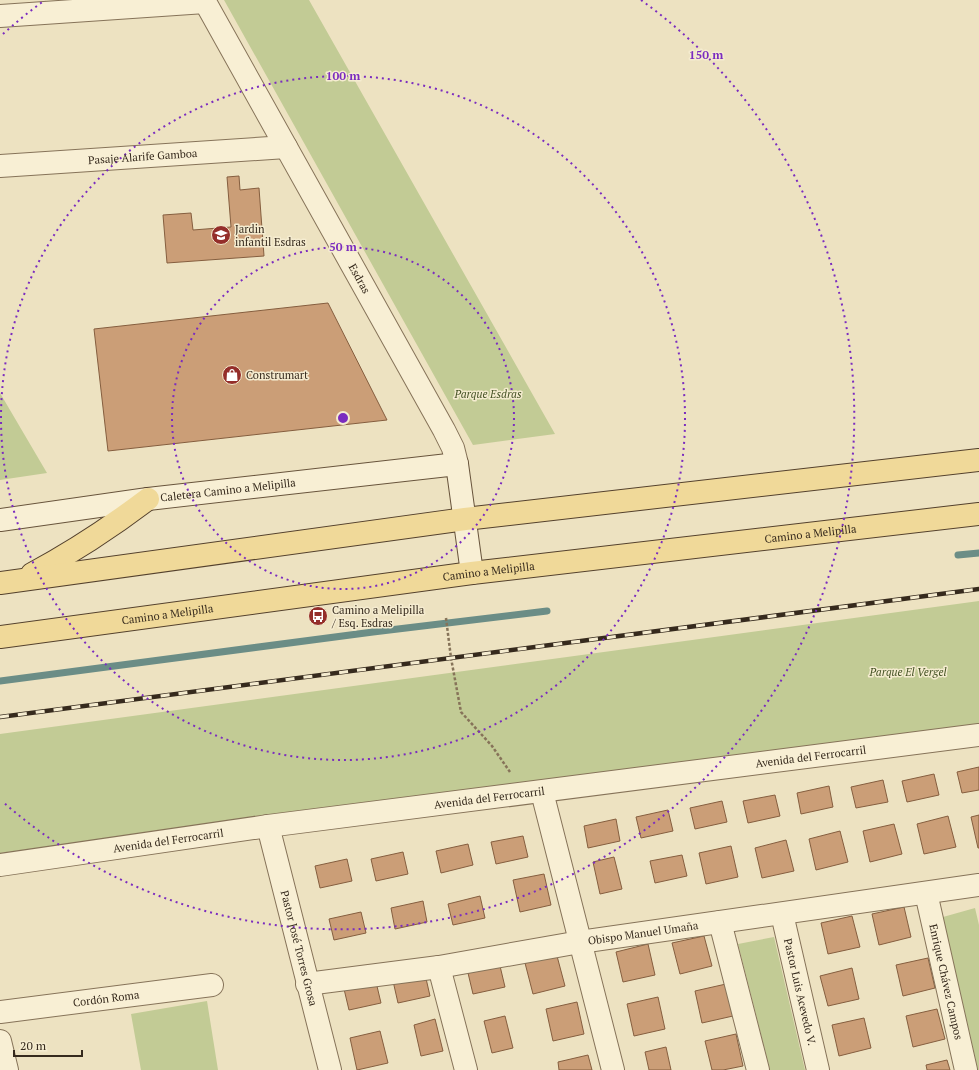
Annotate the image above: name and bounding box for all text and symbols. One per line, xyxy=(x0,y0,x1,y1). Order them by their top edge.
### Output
text: 150 m xyxy=(689,47,723,62)
text: 100 m xyxy=(326,68,360,83)
street label: Pasaje Alarife Gamboa xyxy=(88,146,198,167)
place label: Jardin infantil Esdras xyxy=(235,222,306,249)
school or university icon: Jardin infantil Esdras xyxy=(210,224,232,246)
text: 50 m xyxy=(329,239,357,254)
street label: Esdras xyxy=(346,261,373,296)
shop icon: Construmart xyxy=(221,364,243,386)
place label: Construmart xyxy=(246,368,308,382)
park label: Parque Esdras xyxy=(453,387,522,401)
centre of rings xyxy=(336,411,350,425)
street label: Caletera Camino a Melipilla xyxy=(160,475,297,505)
street label: Camino a Melipilla xyxy=(764,521,858,546)
street label: Camino a Melipilla xyxy=(442,559,536,584)
street label: Camino a Melipilla xyxy=(121,601,215,627)
place label: Camino a Melipilla / Esq. Esdras xyxy=(331,603,425,630)
bus stop icon: Camino a Melipilla / Esq. Esdras xyxy=(307,605,329,627)
park label: Parque El Vergel xyxy=(869,665,946,679)
street label: Avenida del Ferrocarril xyxy=(755,743,867,771)
street label: Avenida del Ferrocarril xyxy=(433,784,546,812)
street label: Avenida del Ferrocarril xyxy=(112,826,224,855)
street label: Pastor José Torres Grosa xyxy=(278,889,321,1008)
street label: Obispo Manuel Umaña xyxy=(587,918,700,948)
street label: Enrique Chávez Campos xyxy=(926,923,966,1041)
street label: Pastor Luis Acevedo V. xyxy=(781,937,819,1047)
street label: Cordón Roma xyxy=(72,987,140,1010)
scale bar xyxy=(14,1032,82,1058)
text: 20 m xyxy=(20,1038,47,1053)

